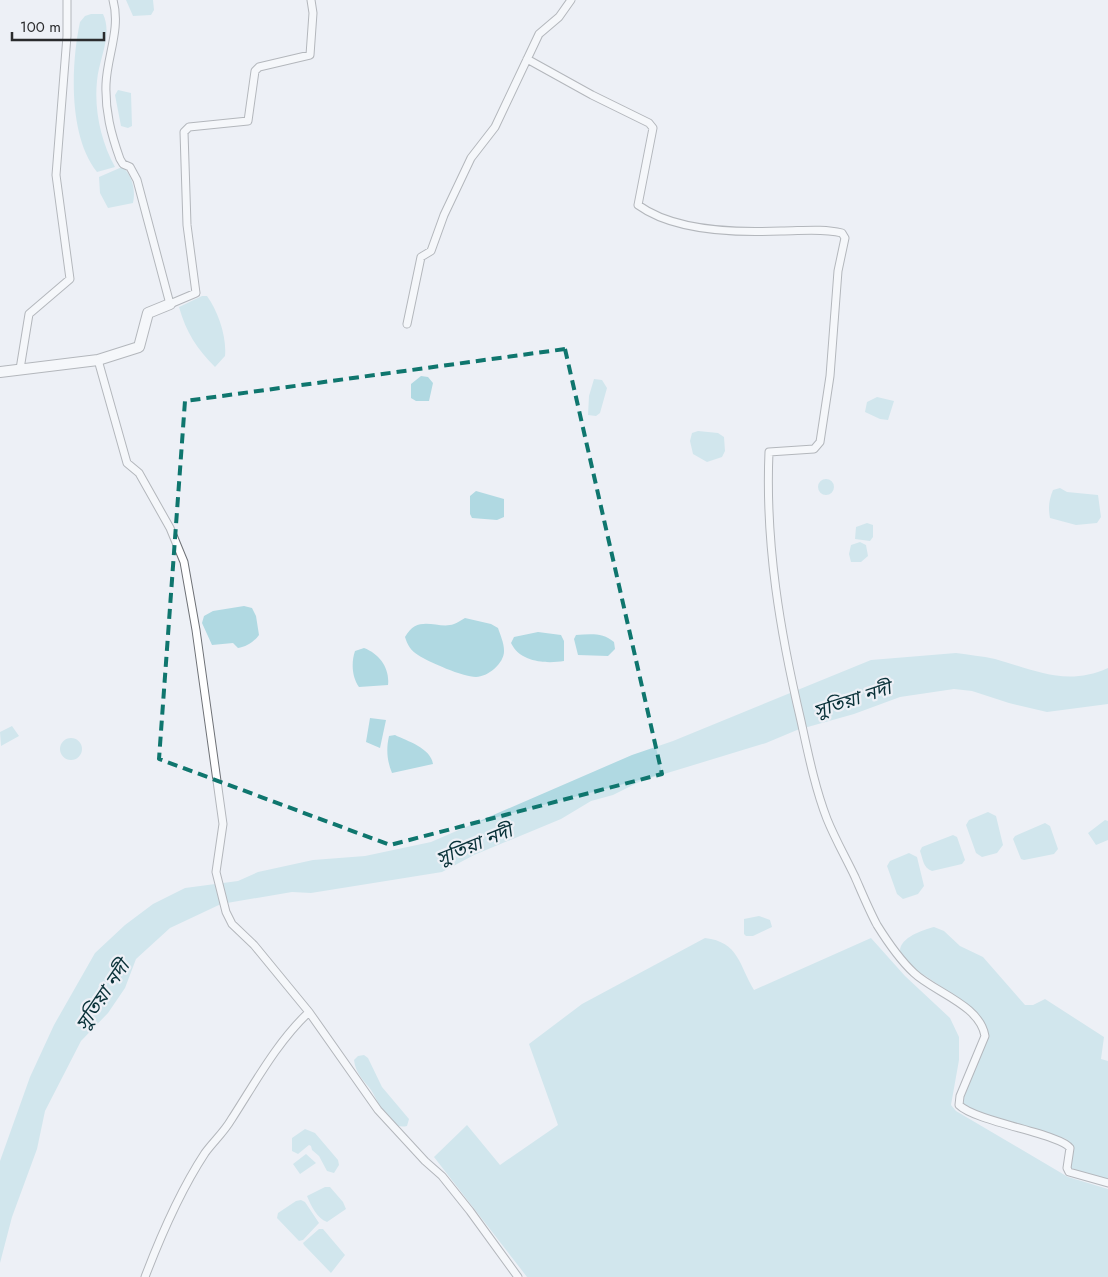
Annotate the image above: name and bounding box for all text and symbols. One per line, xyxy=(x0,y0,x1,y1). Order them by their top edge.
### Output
scale bar xyxy=(12,10,105,42)
text: 100 m xyxy=(20,16,61,38)
water label: সুতিয়া নদী xyxy=(810,673,898,725)
water label: সুতিয়া নদী xyxy=(432,815,520,872)
water label: সুতিয়া নদী xyxy=(69,951,138,1036)

